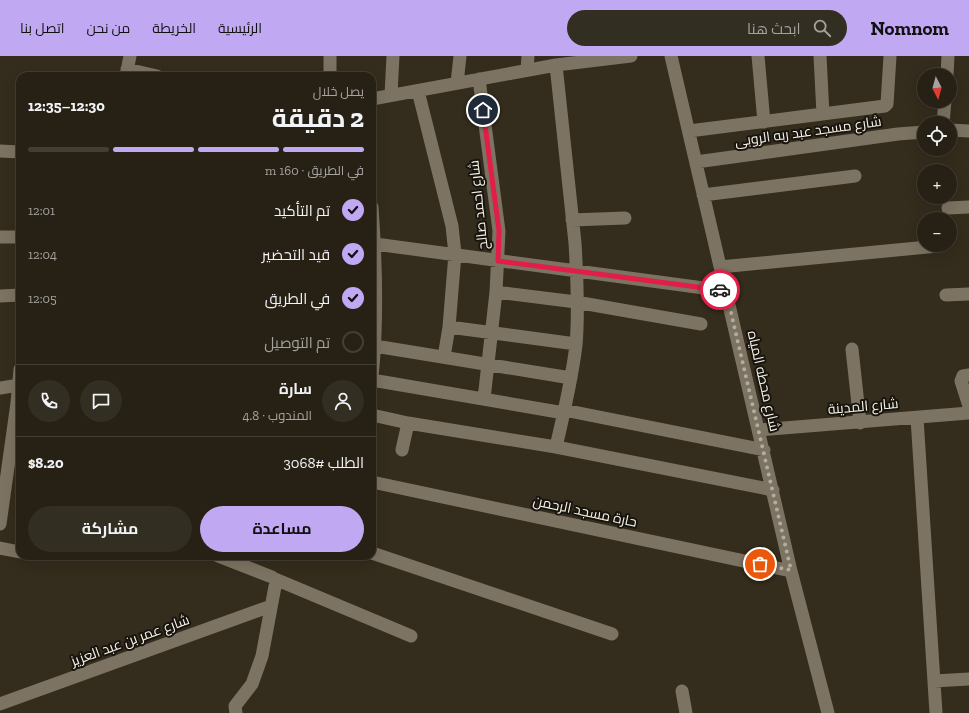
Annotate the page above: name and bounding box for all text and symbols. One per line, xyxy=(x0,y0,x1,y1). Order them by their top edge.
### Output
search box xyxy=(567,10,847,46)
icon: search xyxy=(811,17,833,39)
text: Nomnom xyxy=(871,17,949,40)
text: اتصل بنا xyxy=(20,20,64,37)
text: من نحن xyxy=(86,20,130,37)
text: الخريطة xyxy=(152,20,196,37)
text: الرئيسية xyxy=(218,20,262,37)
text: ابحث هنا xyxy=(747,20,801,38)
north arrow xyxy=(917,68,957,108)
map controls xyxy=(917,68,957,252)
text: يصل خلال xyxy=(313,84,364,99)
pin xyxy=(466,93,500,127)
text: 12:30–12:35 xyxy=(28,97,105,115)
icon: home xyxy=(472,99,494,121)
text: 2 دقيقة xyxy=(272,102,364,134)
street label: شارع مسجد عبد ربه الروبى xyxy=(734,113,882,150)
button: locate xyxy=(917,116,957,156)
street label: شارع احمد صالح xyxy=(465,159,492,251)
text: في الطريق · 160 m xyxy=(265,163,364,178)
button: + xyxy=(917,164,957,204)
icon: check xyxy=(342,199,364,221)
text: تم التأكيد xyxy=(274,202,330,220)
text: 12:01 xyxy=(28,203,55,218)
button: − xyxy=(917,212,957,252)
icon: check xyxy=(342,243,364,265)
text: قيد التحضير xyxy=(262,246,330,264)
text: 12:04 xyxy=(28,247,57,262)
courier xyxy=(700,270,740,310)
icon: car xyxy=(709,279,731,301)
icon: check xyxy=(342,287,364,309)
text: في الطريق xyxy=(265,290,330,308)
text: 12:05 xyxy=(28,291,57,306)
street label: شارع محطه المياه xyxy=(744,329,783,433)
text: تم التوصيل xyxy=(264,334,330,352)
button: phone xyxy=(28,380,70,422)
button: chat xyxy=(80,380,122,422)
text: سارة xyxy=(279,380,312,398)
button: person xyxy=(322,380,364,422)
street label: شارع المدينة xyxy=(827,395,899,418)
text: المندوب · 4.8 xyxy=(243,408,312,423)
text: $8.20 xyxy=(28,454,64,472)
text: الطلب #3068 xyxy=(283,454,364,472)
street label: حارة مسجد الرحمن xyxy=(531,492,638,531)
button: مشاركة xyxy=(28,506,192,552)
button: مساعدة xyxy=(200,506,364,552)
pin xyxy=(743,547,777,581)
icon: bag xyxy=(749,553,771,575)
street label: شارع عمر بن عبد العزيز xyxy=(68,611,192,670)

